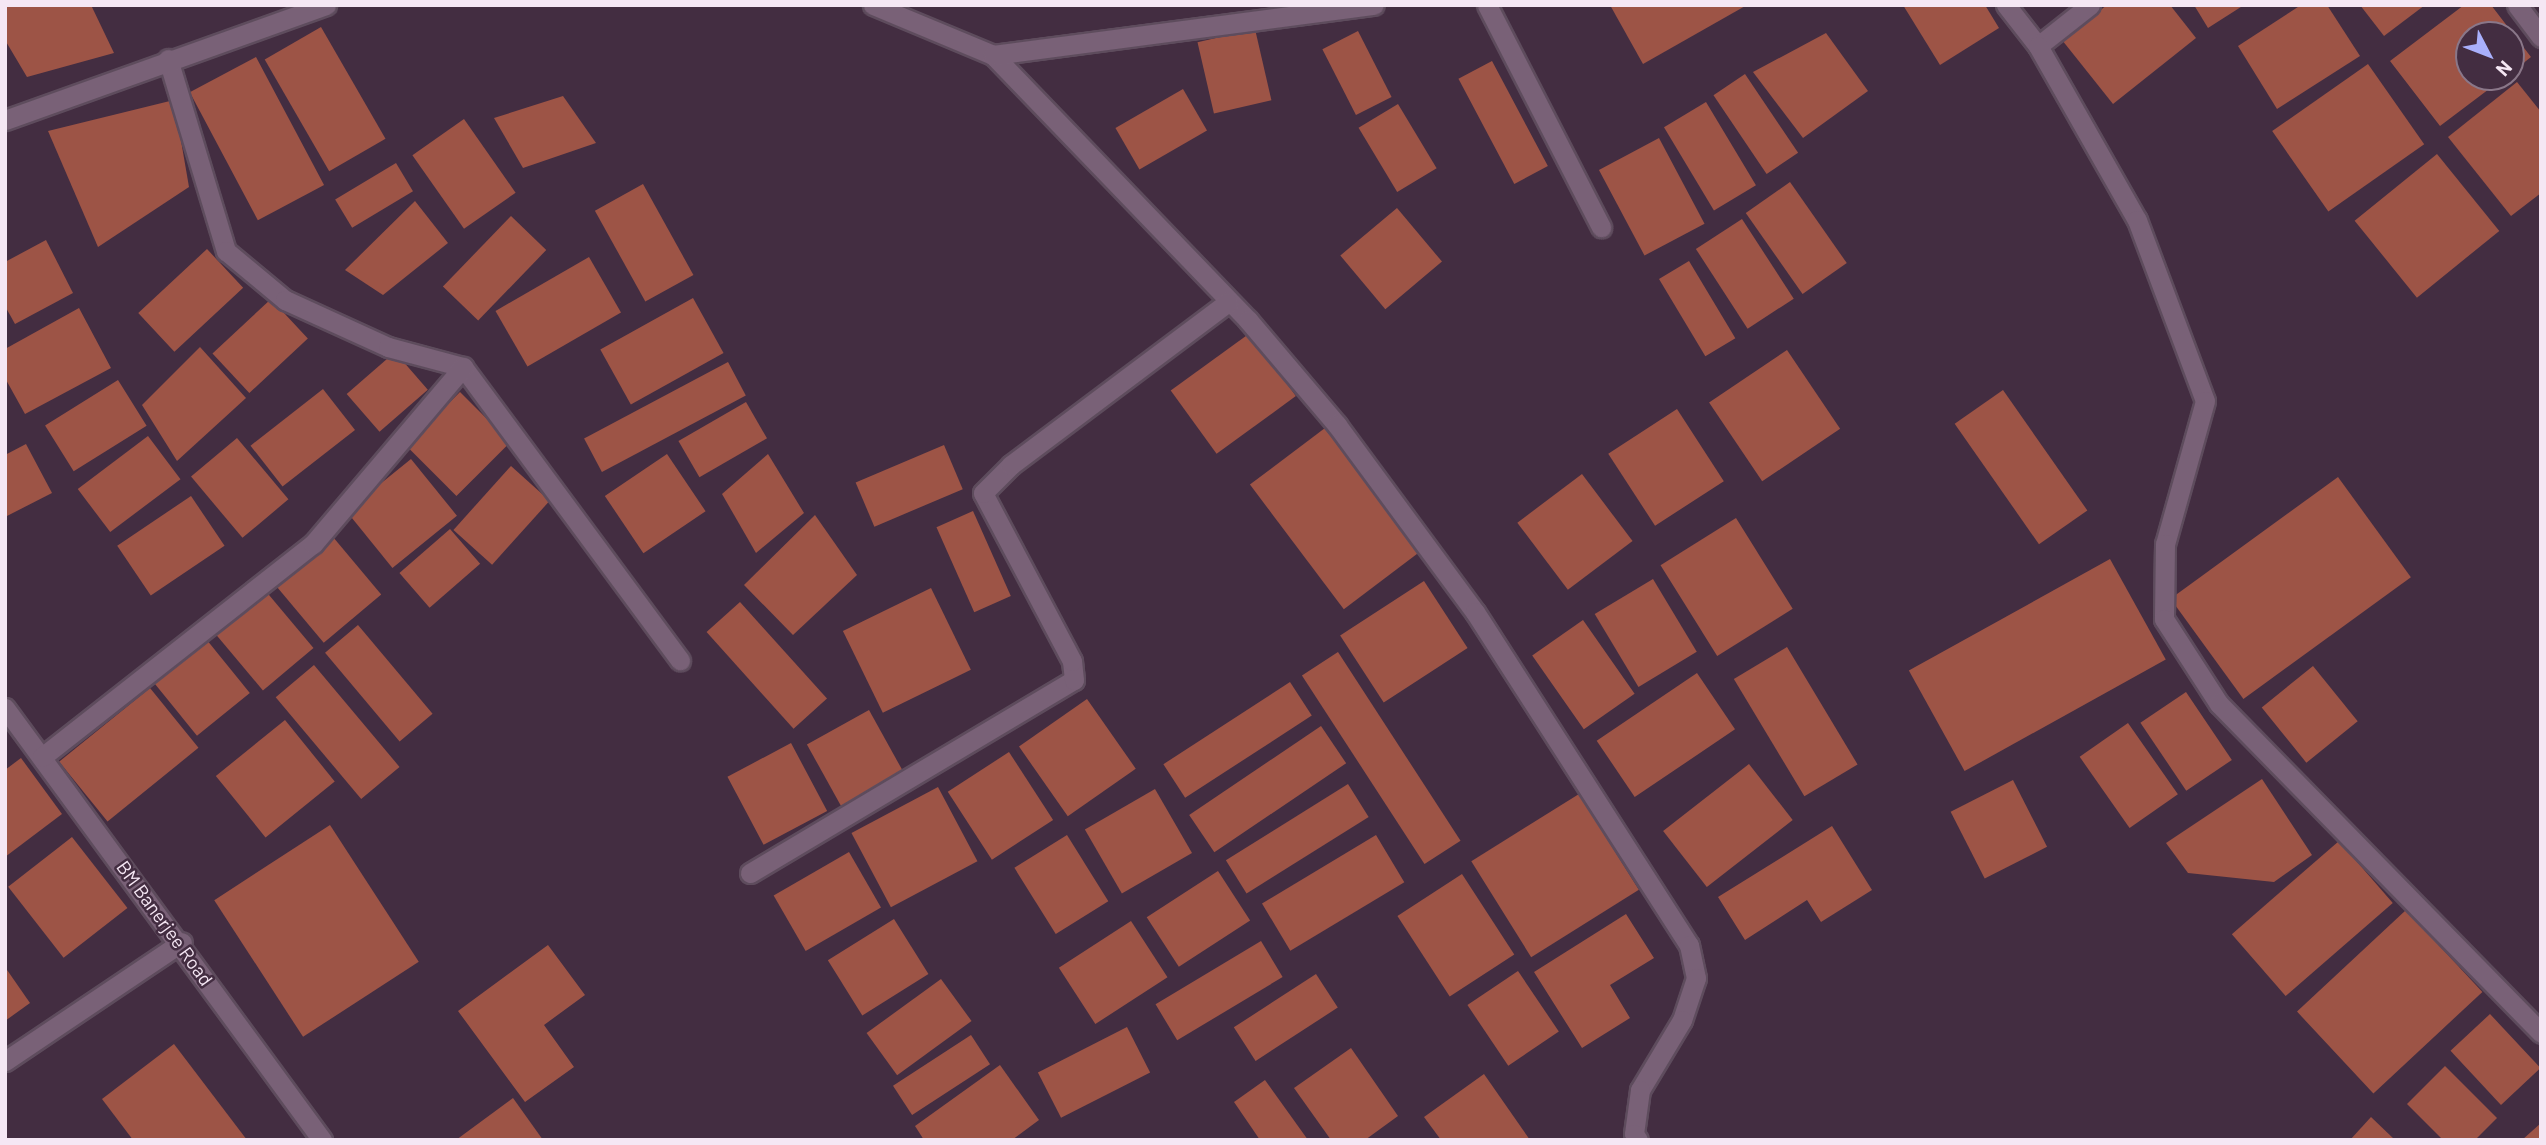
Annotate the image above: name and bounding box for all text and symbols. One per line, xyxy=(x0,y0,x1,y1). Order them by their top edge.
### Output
north arrow xyxy=(2455,21,2525,91)
text: N xyxy=(2492,57,2517,81)
street label: BM Banerjee Road xyxy=(112,856,218,990)

